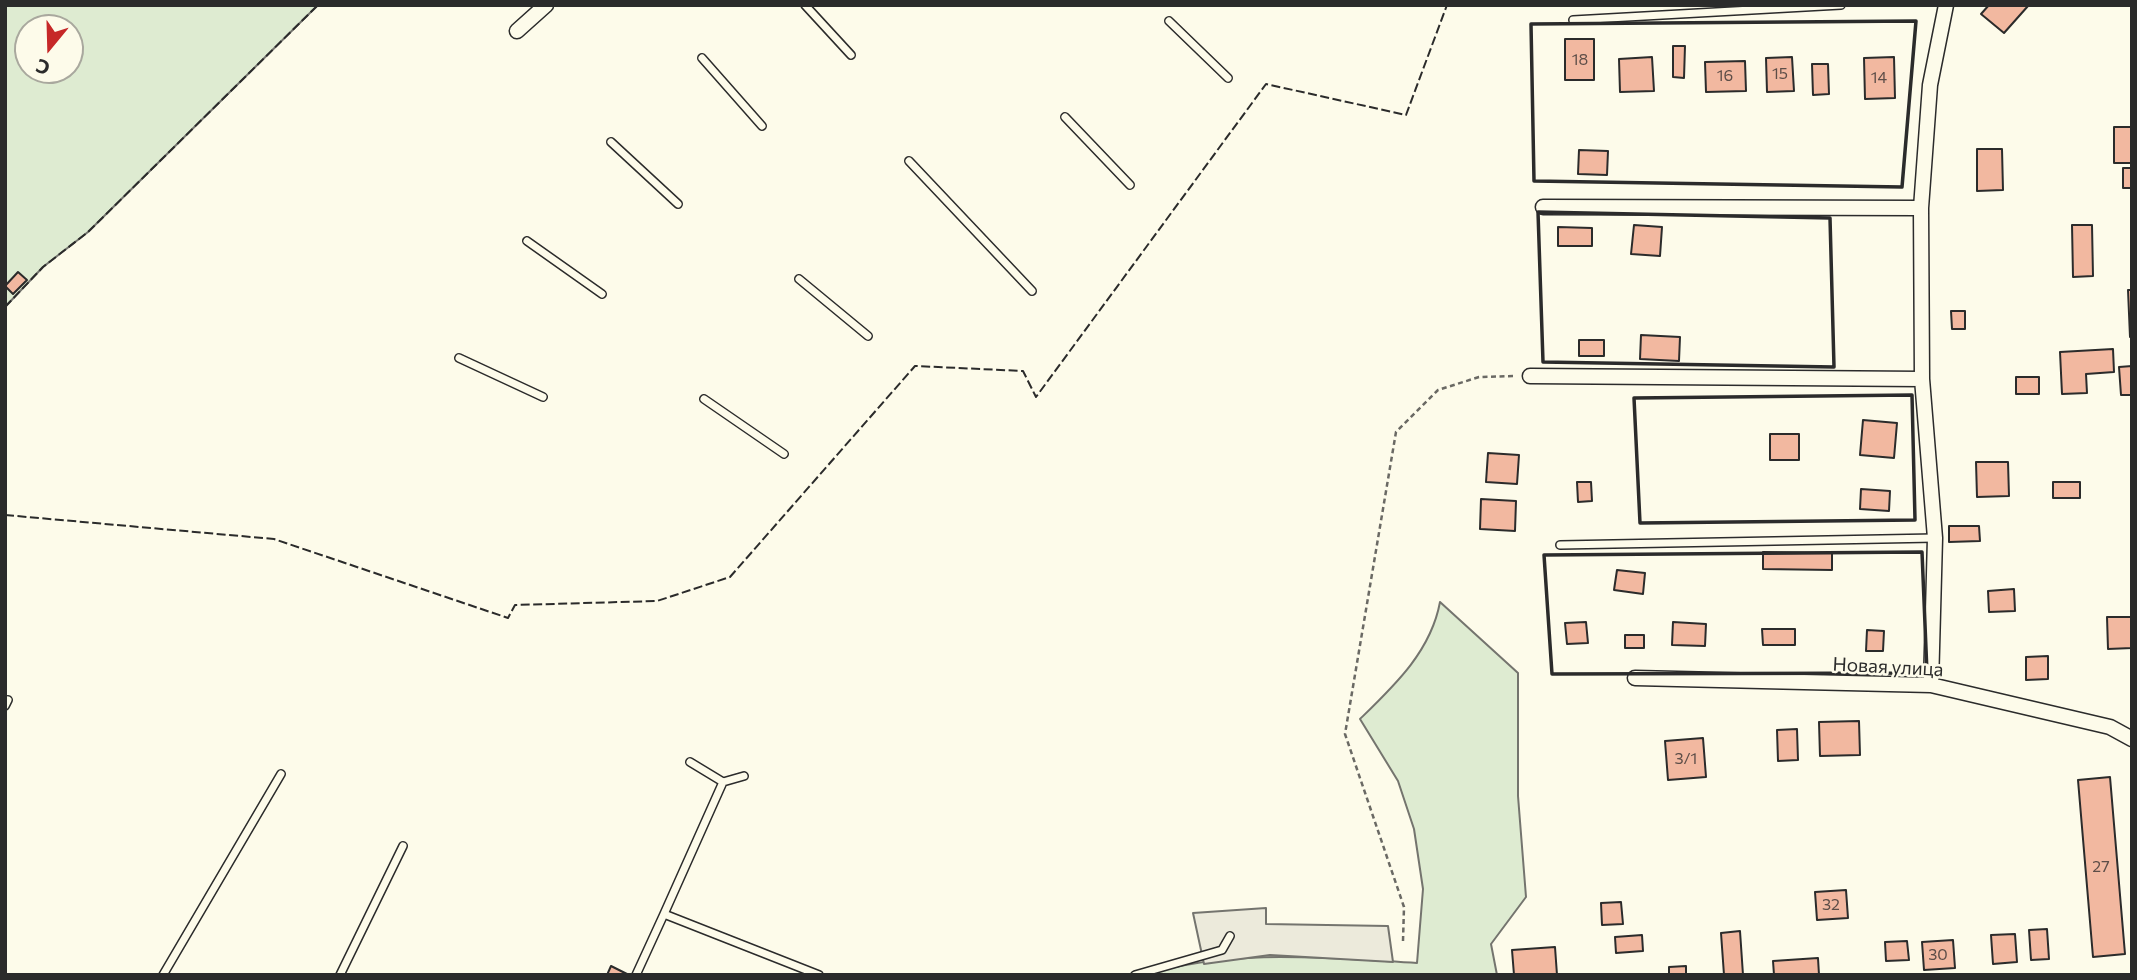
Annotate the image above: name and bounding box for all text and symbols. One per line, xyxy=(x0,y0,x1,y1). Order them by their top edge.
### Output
north arrow xyxy=(14,14,84,84)
house number: 18 xyxy=(1572,50,1588,70)
text: С xyxy=(33,54,53,80)
house number: 15 xyxy=(1772,64,1788,84)
house number: 16 xyxy=(1717,66,1733,86)
house number: 14 xyxy=(1871,68,1887,88)
street label: Новая улица xyxy=(1832,653,1944,681)
house number: 3/1 xyxy=(1675,749,1697,769)
house number: 27 xyxy=(2092,857,2110,877)
house number: 32 xyxy=(1822,895,1840,915)
house number: 30 xyxy=(1928,945,1948,965)

